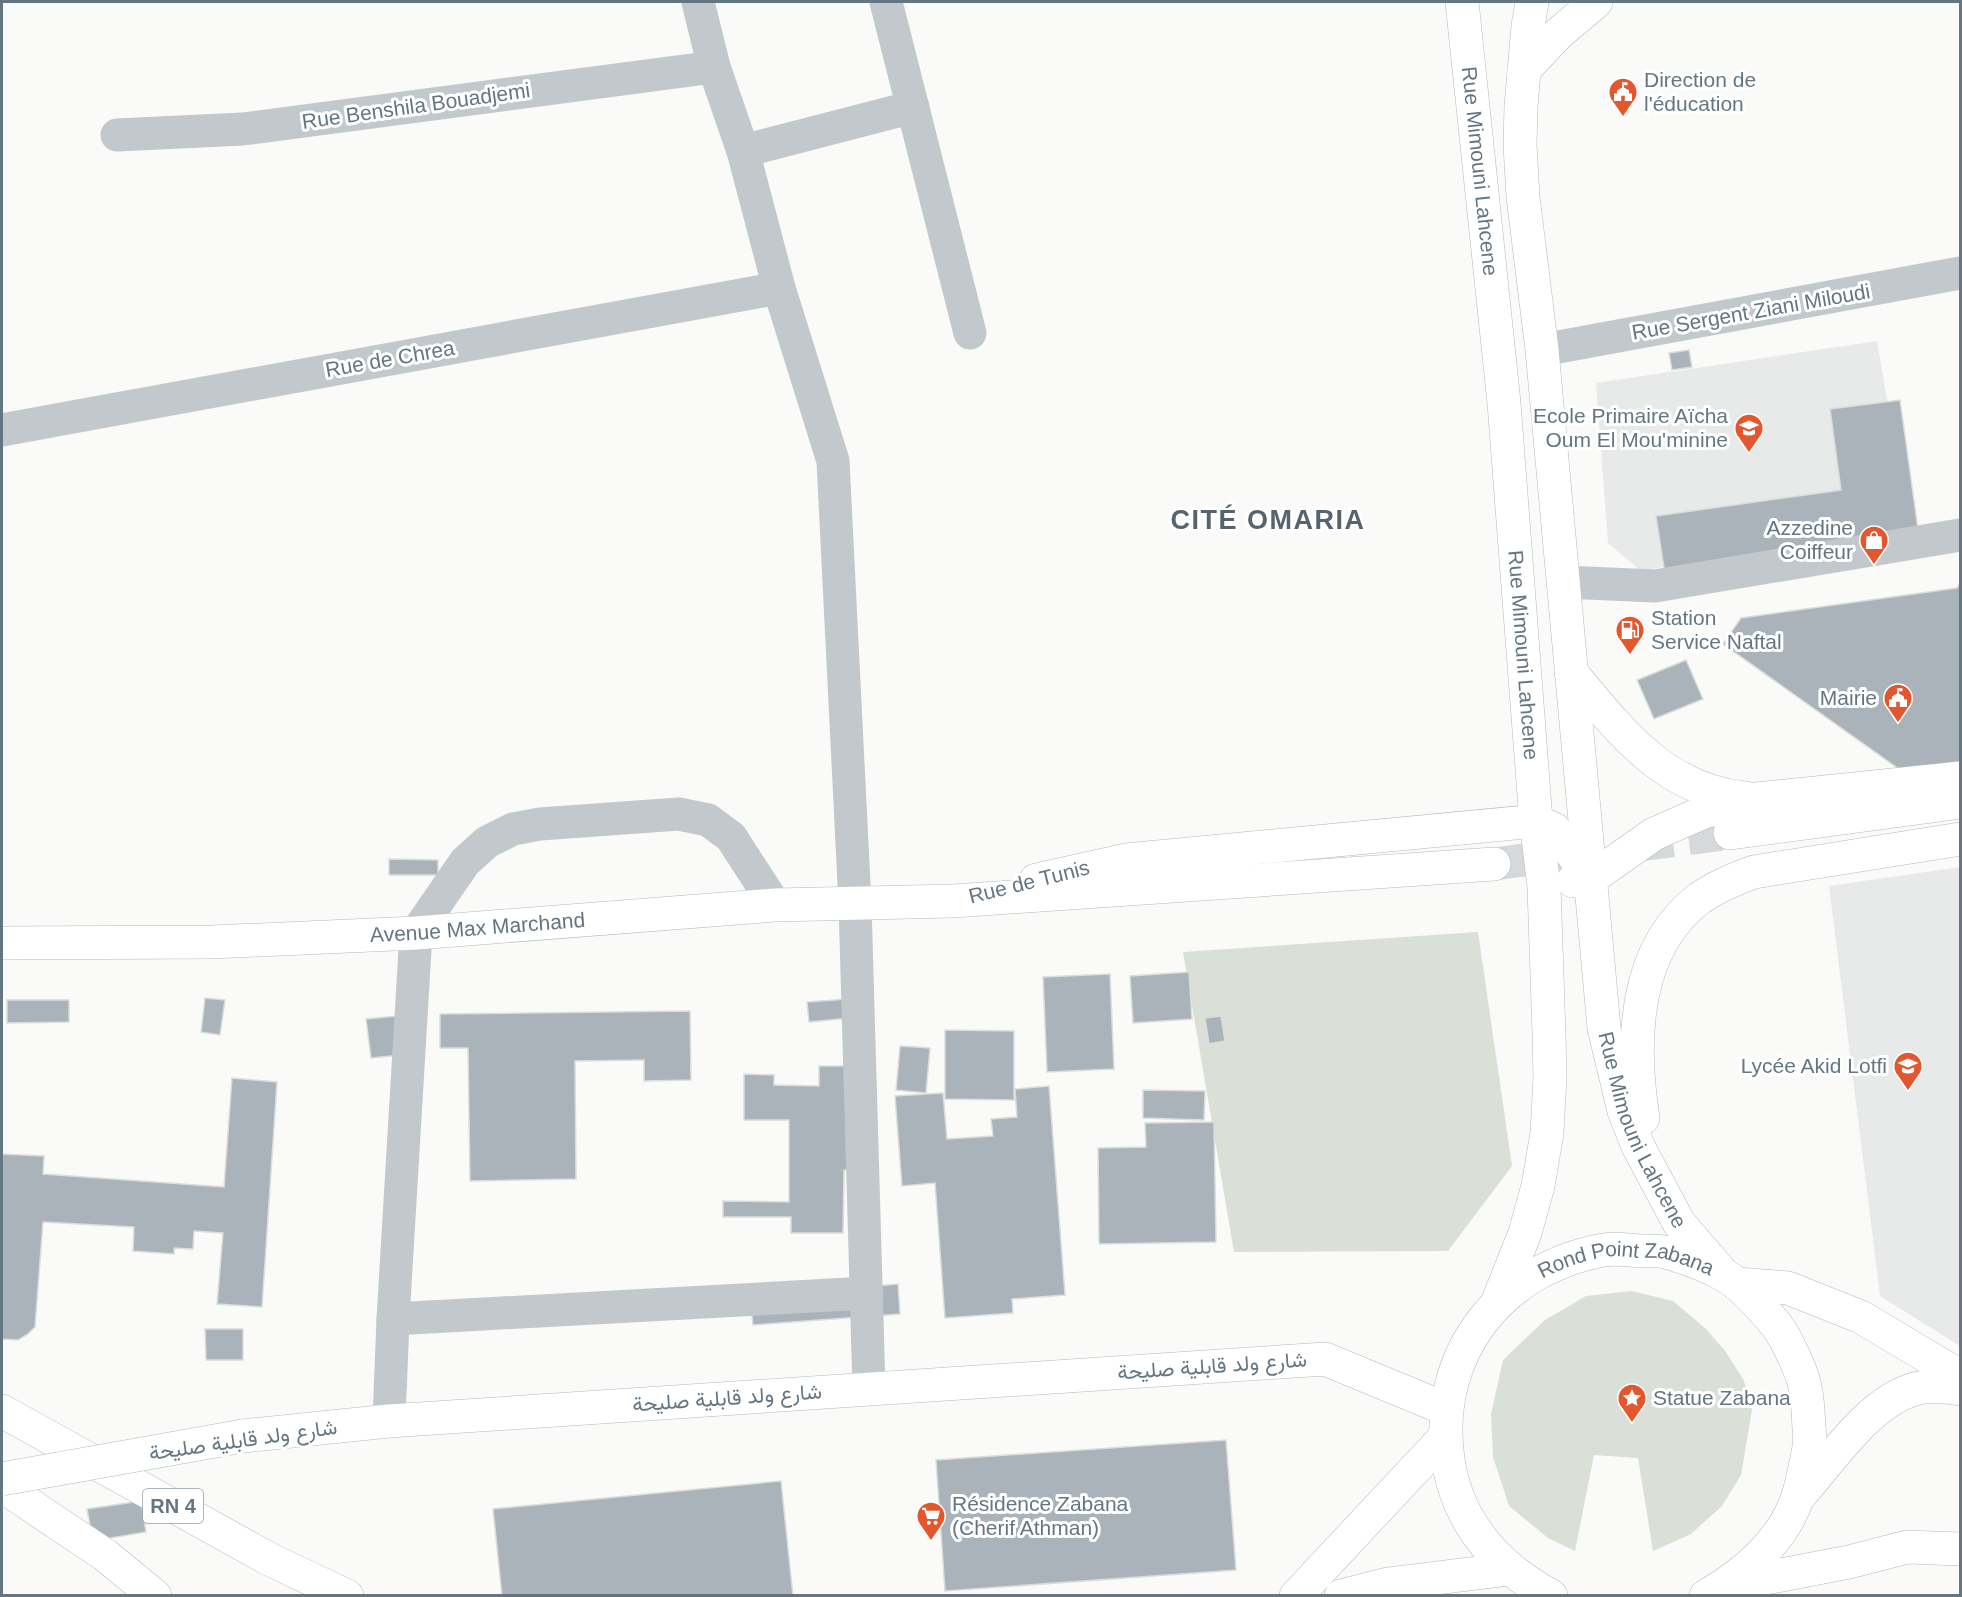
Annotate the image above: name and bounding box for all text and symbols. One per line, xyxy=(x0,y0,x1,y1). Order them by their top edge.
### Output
street label: Rue Mimouni Lahcene xyxy=(1458,65,1503,277)
place label: Direction de l'éducation xyxy=(1644,68,1756,115)
public building icon: Direction de l'éducation xyxy=(1607,76,1639,118)
street label: Rue Benshila Bouadjemi xyxy=(300,78,531,133)
street label: Rue Sergent Ziani Miloudi xyxy=(1630,279,1872,344)
street label: Rue de Chrea xyxy=(324,336,457,381)
place label: Ecole Primaire Aïcha Oum El Mou'minine xyxy=(1533,404,1728,451)
school or university icon: Ecole Primaire Aïcha Oum El Mou'minine xyxy=(1733,412,1765,454)
district label: CITÉ OMARIA xyxy=(1171,504,1366,535)
place label: Azzedine Coiffeur xyxy=(1767,516,1853,563)
shop icon: Azzedine Coiffeur xyxy=(1858,524,1890,566)
street label: Rue Mimouni Lahcene xyxy=(1504,549,1543,761)
place label: Station Service Naftal xyxy=(1651,606,1782,653)
fuel station icon: Station Service Naftal xyxy=(1614,614,1646,656)
public building icon: Mairie xyxy=(1882,682,1914,724)
place label: Mairie xyxy=(1820,686,1877,709)
street label: Rue de Tunis xyxy=(966,855,1092,908)
street label: Avenue Max Marchand xyxy=(369,908,586,946)
street label: Rue Mimouni Lahcene xyxy=(1594,1029,1692,1232)
school or university icon: Lycée Akid Lotfi xyxy=(1892,1050,1924,1092)
place label: Lycée Akid Lotfi xyxy=(1741,1054,1887,1077)
text: Rond Point Zabana xyxy=(1534,1237,1718,1282)
street label: Rond Point Zabana xyxy=(1536,1262,1718,1290)
street label: شارع ولد قابلية صليحة xyxy=(1116,1347,1308,1387)
street label: شارع ولد قابلية صليحة xyxy=(631,1379,823,1419)
place icon: Statue Zabana xyxy=(1616,1382,1648,1424)
place label: Statue Zabana xyxy=(1653,1386,1791,1409)
street label: شارع ولد قابلية صليحة xyxy=(147,1415,339,1467)
road number: RN 4 xyxy=(143,1489,203,1523)
place label: Résidence Zabana (Cherif Athman) xyxy=(952,1492,1129,1539)
supermarket icon: Résidence Zabana (Cherif Athman) xyxy=(915,1500,947,1542)

